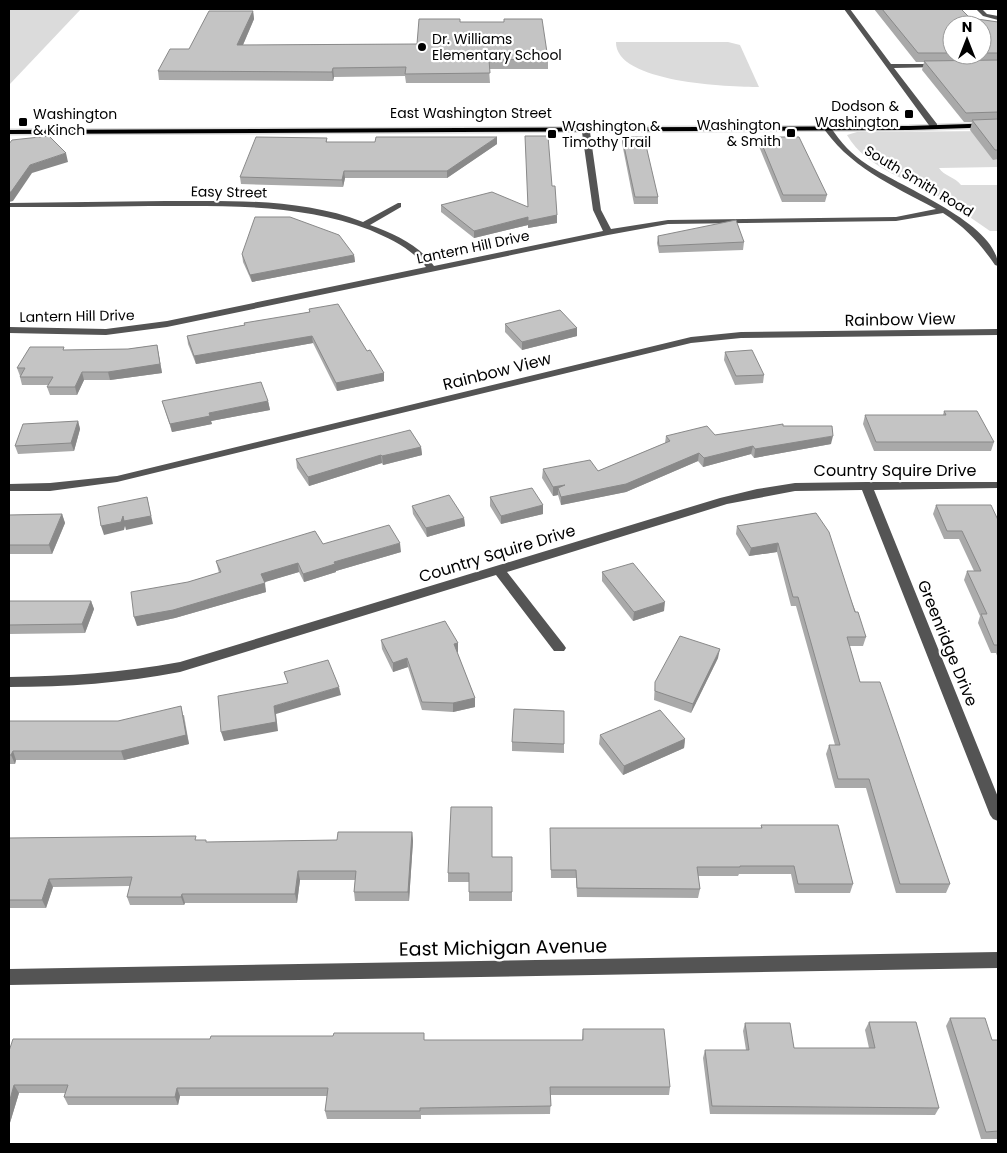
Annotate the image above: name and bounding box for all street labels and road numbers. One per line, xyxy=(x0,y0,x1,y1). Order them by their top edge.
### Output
street label: East Washington Street xyxy=(390,103,552,123)
street label: South Smith Road xyxy=(861,140,977,222)
street label: Easy Street xyxy=(191,181,267,203)
street label: Lantern Hill Drive xyxy=(415,225,532,269)
street label: Lantern Hill Drive xyxy=(19,305,135,327)
street label: Rainbow View xyxy=(844,307,956,332)
street label: Rainbow View xyxy=(441,347,554,396)
street label: Country Squire Drive xyxy=(814,459,976,482)
street label: Country Squire Drive xyxy=(416,519,578,588)
street label: Greenridge Drive xyxy=(912,577,983,710)
street label: East Michigan Avenue xyxy=(399,932,607,963)

